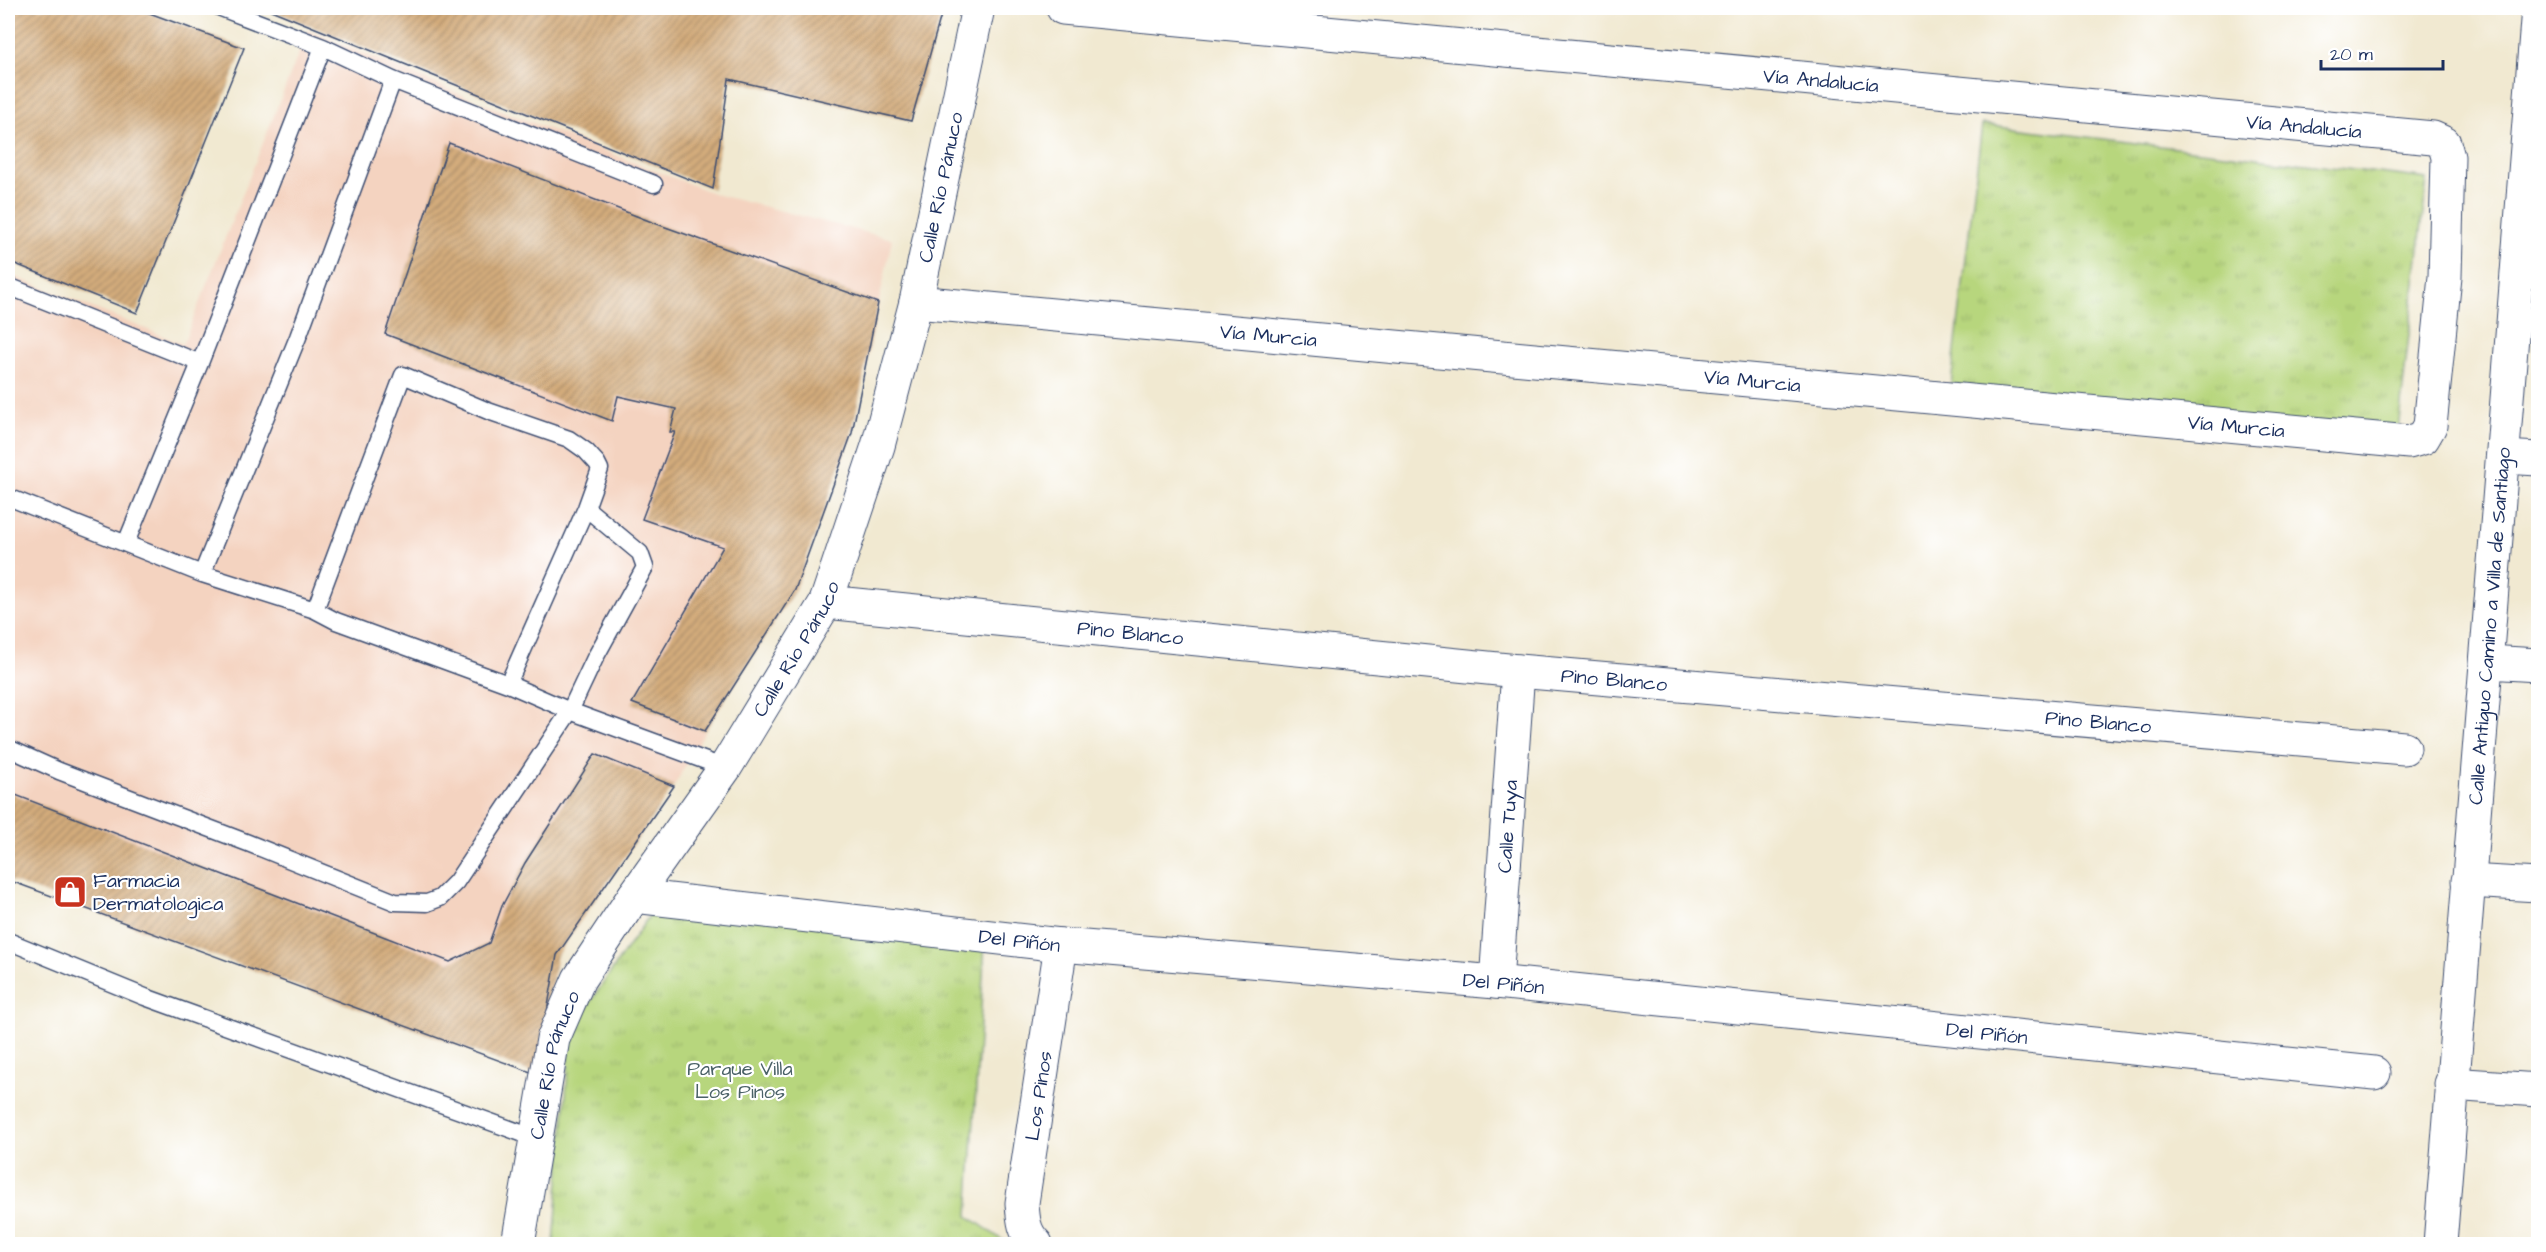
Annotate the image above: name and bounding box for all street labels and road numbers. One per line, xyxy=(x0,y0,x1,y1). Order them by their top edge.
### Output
street label: Vía Andalucía xyxy=(1762,62,1880,100)
street label: Vía Andalucía xyxy=(2245,108,2363,146)
street label: Calle Río Pánuco xyxy=(912,110,971,265)
street label: Vía Murcia xyxy=(1219,318,1318,355)
street label: Vía Murcia xyxy=(1702,363,1802,400)
street label: Vía Murcia xyxy=(2186,408,2286,445)
street label: Calle Antiguo Camino a Villa de Santiago xyxy=(2462,446,2518,806)
street label: Calle Río Pánuco xyxy=(746,578,847,722)
street label: Pino Blanco xyxy=(1076,614,1185,653)
street label: Pino Blanco xyxy=(1560,662,1668,699)
street label: Pino Blanco xyxy=(2044,704,2153,741)
street label: Calle Tuya xyxy=(1491,779,1526,874)
street label: Del Piñón xyxy=(977,923,1062,960)
street label: Del Piñón xyxy=(1461,966,1546,1002)
street label: Calle Río Pánuco xyxy=(523,987,587,1142)
street label: Del Piñón xyxy=(1945,1016,2029,1052)
street label: Los Pinos xyxy=(1019,1049,1060,1143)

